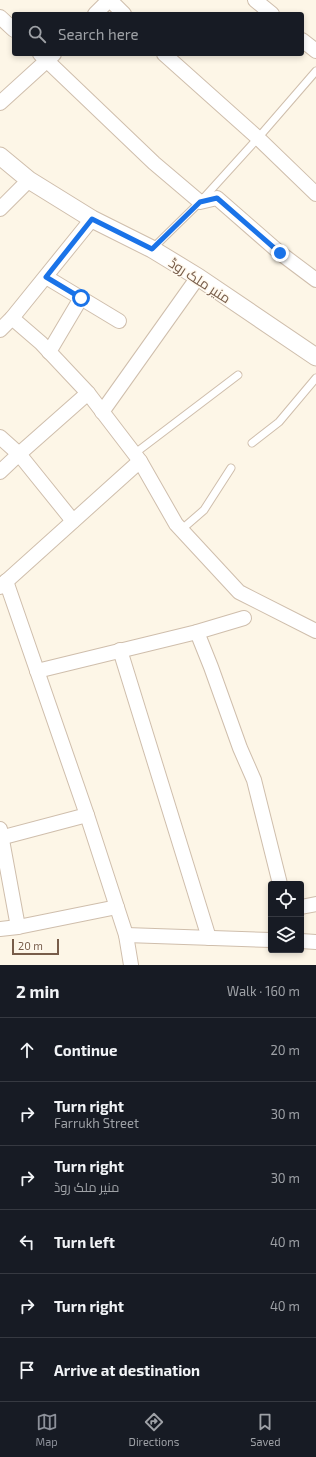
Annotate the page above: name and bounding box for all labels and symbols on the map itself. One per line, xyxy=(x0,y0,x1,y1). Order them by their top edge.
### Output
route end xyxy=(271,244,289,262)
street label: منیر ملک روڈ xyxy=(166,254,234,306)
route start xyxy=(72,289,90,307)
scale bar xyxy=(12,937,59,956)

